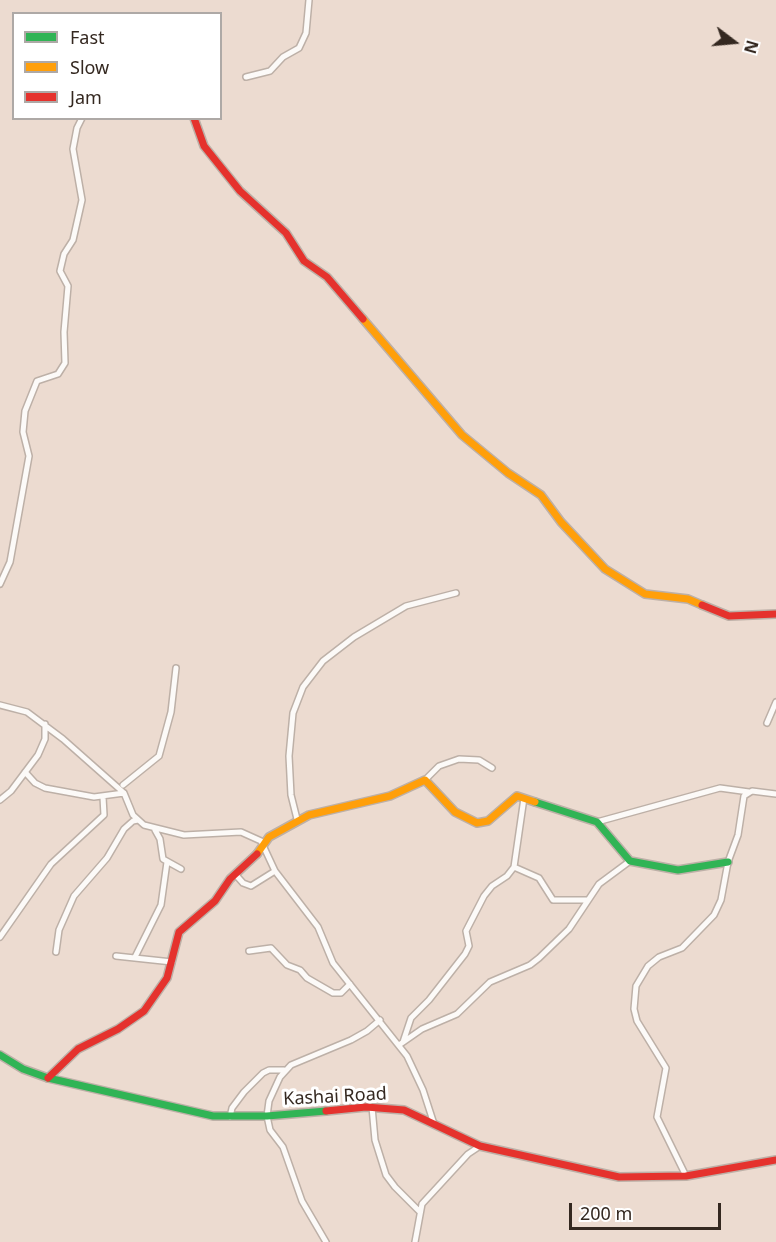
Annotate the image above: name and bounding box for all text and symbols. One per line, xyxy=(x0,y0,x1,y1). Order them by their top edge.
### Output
legend xyxy=(12,12,222,120)
north arrow xyxy=(704,12,764,72)
text: Fast xyxy=(70,25,105,49)
text: N xyxy=(739,38,764,56)
text: Slow xyxy=(70,55,109,79)
text: Jam xyxy=(70,85,102,109)
street label: Kashai Road xyxy=(283,1084,387,1110)
scale bar xyxy=(572,1191,724,1229)
text: 200 m xyxy=(580,1201,632,1225)

